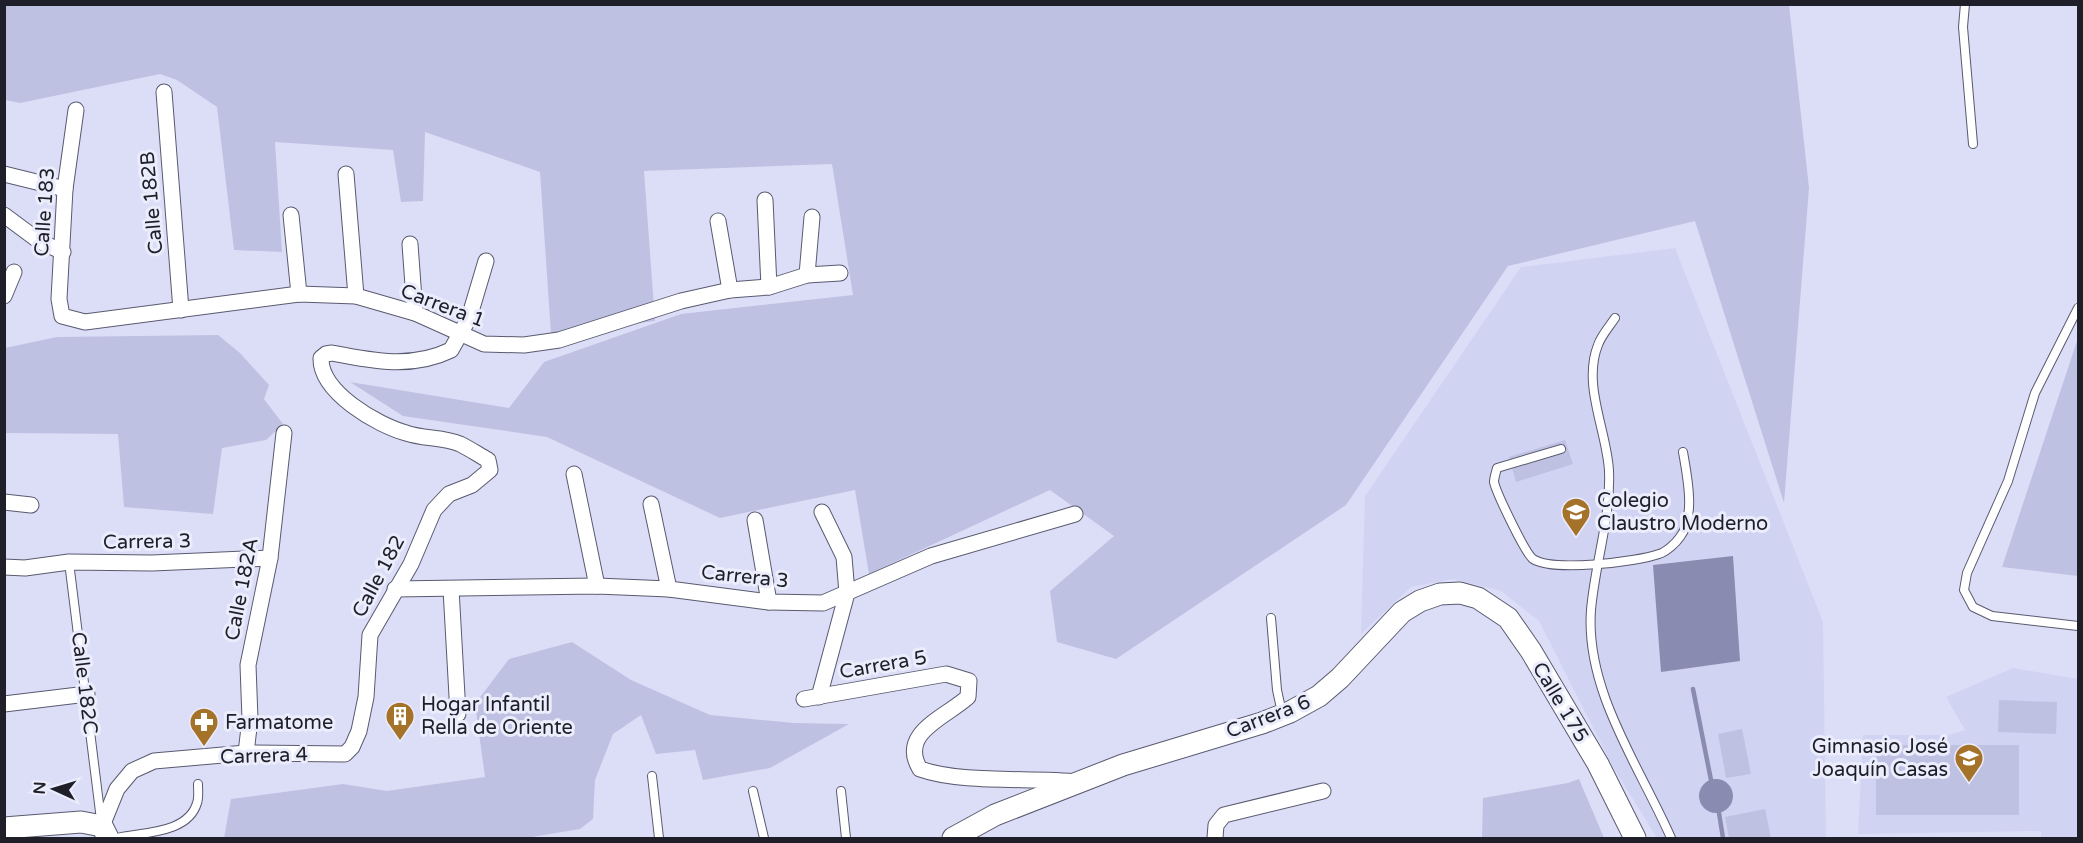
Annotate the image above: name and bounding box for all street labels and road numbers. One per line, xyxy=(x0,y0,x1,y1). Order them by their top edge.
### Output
street label: Calle 182B xyxy=(136,150,168,255)
street label: Calle 183 xyxy=(30,167,60,257)
street label: Carrera 1 xyxy=(397,279,488,333)
street label: Carrera 3 xyxy=(103,529,191,555)
street label: Calle 182 xyxy=(347,531,410,622)
street label: Calle 182A xyxy=(220,536,264,643)
street label: Carrera 3 xyxy=(700,560,790,594)
street label: Calle 182C xyxy=(66,630,102,736)
street label: Carrera 5 xyxy=(838,646,929,684)
street label: Calle 175 xyxy=(1527,658,1593,747)
street label: Carrera 6 xyxy=(1223,690,1314,744)
street label: Carrera 4 xyxy=(220,742,308,770)

